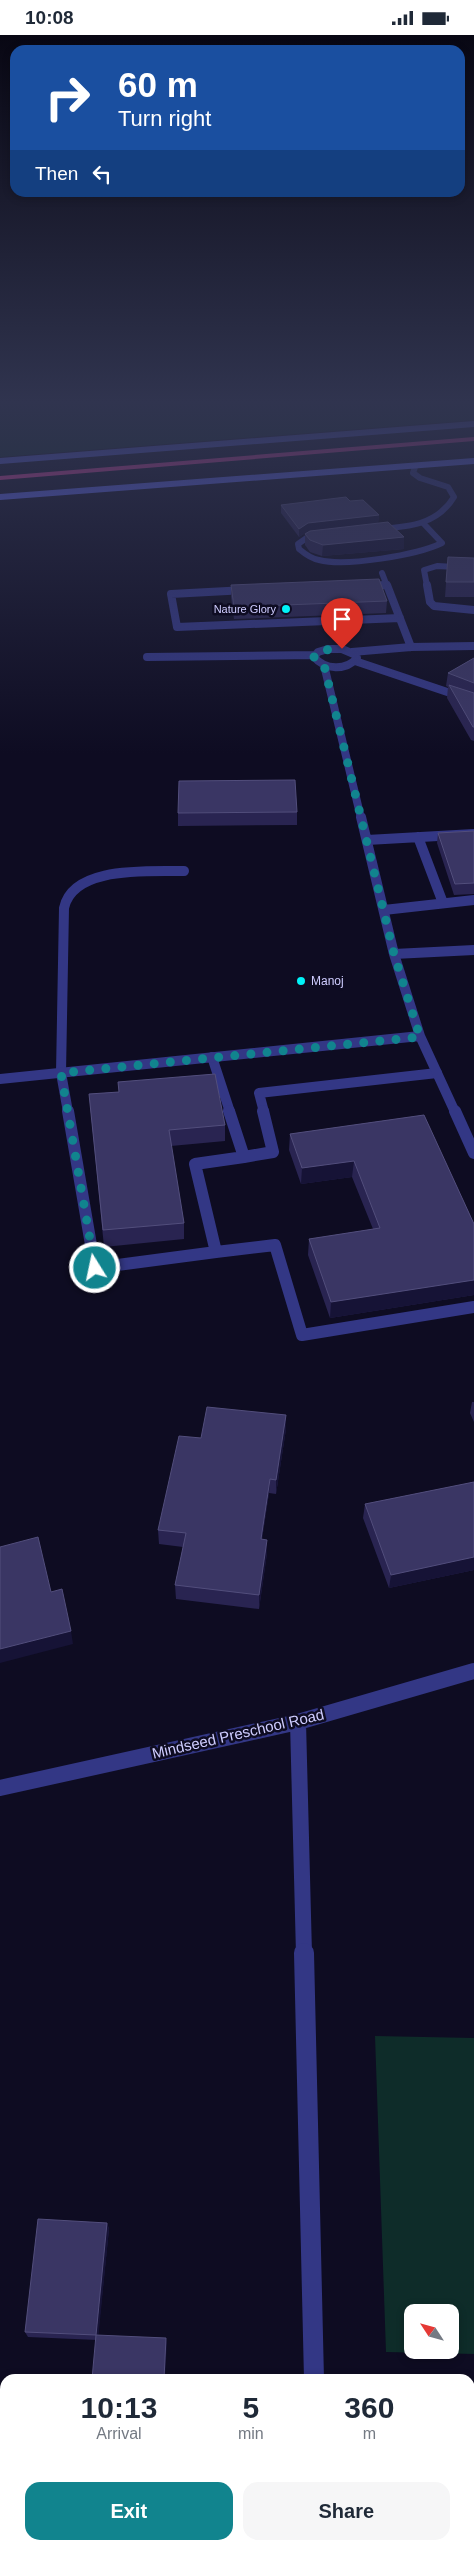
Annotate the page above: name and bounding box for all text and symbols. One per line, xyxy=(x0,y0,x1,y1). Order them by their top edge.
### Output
text: 10:08 xyxy=(25,7,74,28)
icon: right xyxy=(35,65,100,130)
text: 60 m xyxy=(118,65,198,104)
text: Turn right xyxy=(118,106,211,131)
icon: left xyxy=(88,160,116,188)
text: Then xyxy=(35,163,78,184)
pin xyxy=(321,598,363,649)
place label: Nature Glory xyxy=(214,603,276,615)
marker: Nature Glory xyxy=(280,603,292,615)
icon: arrive xyxy=(328,605,356,633)
place label: Manoj xyxy=(311,974,344,988)
marker: Manoj xyxy=(295,975,307,987)
position arrow xyxy=(68,1241,120,1293)
street label: Mindseed Preschool Road xyxy=(150,1705,326,1762)
north arrow xyxy=(404,2304,459,2359)
map controls xyxy=(404,2304,459,2359)
text: 10:13 xyxy=(81,2391,157,2424)
text: 5 xyxy=(242,2391,259,2424)
text: 360 xyxy=(344,2391,394,2424)
text: Arrival xyxy=(96,2425,142,2442)
text: min xyxy=(238,2425,264,2442)
text: m xyxy=(363,2425,376,2442)
button: Exit xyxy=(25,2482,233,2540)
button: Share xyxy=(243,2482,450,2540)

